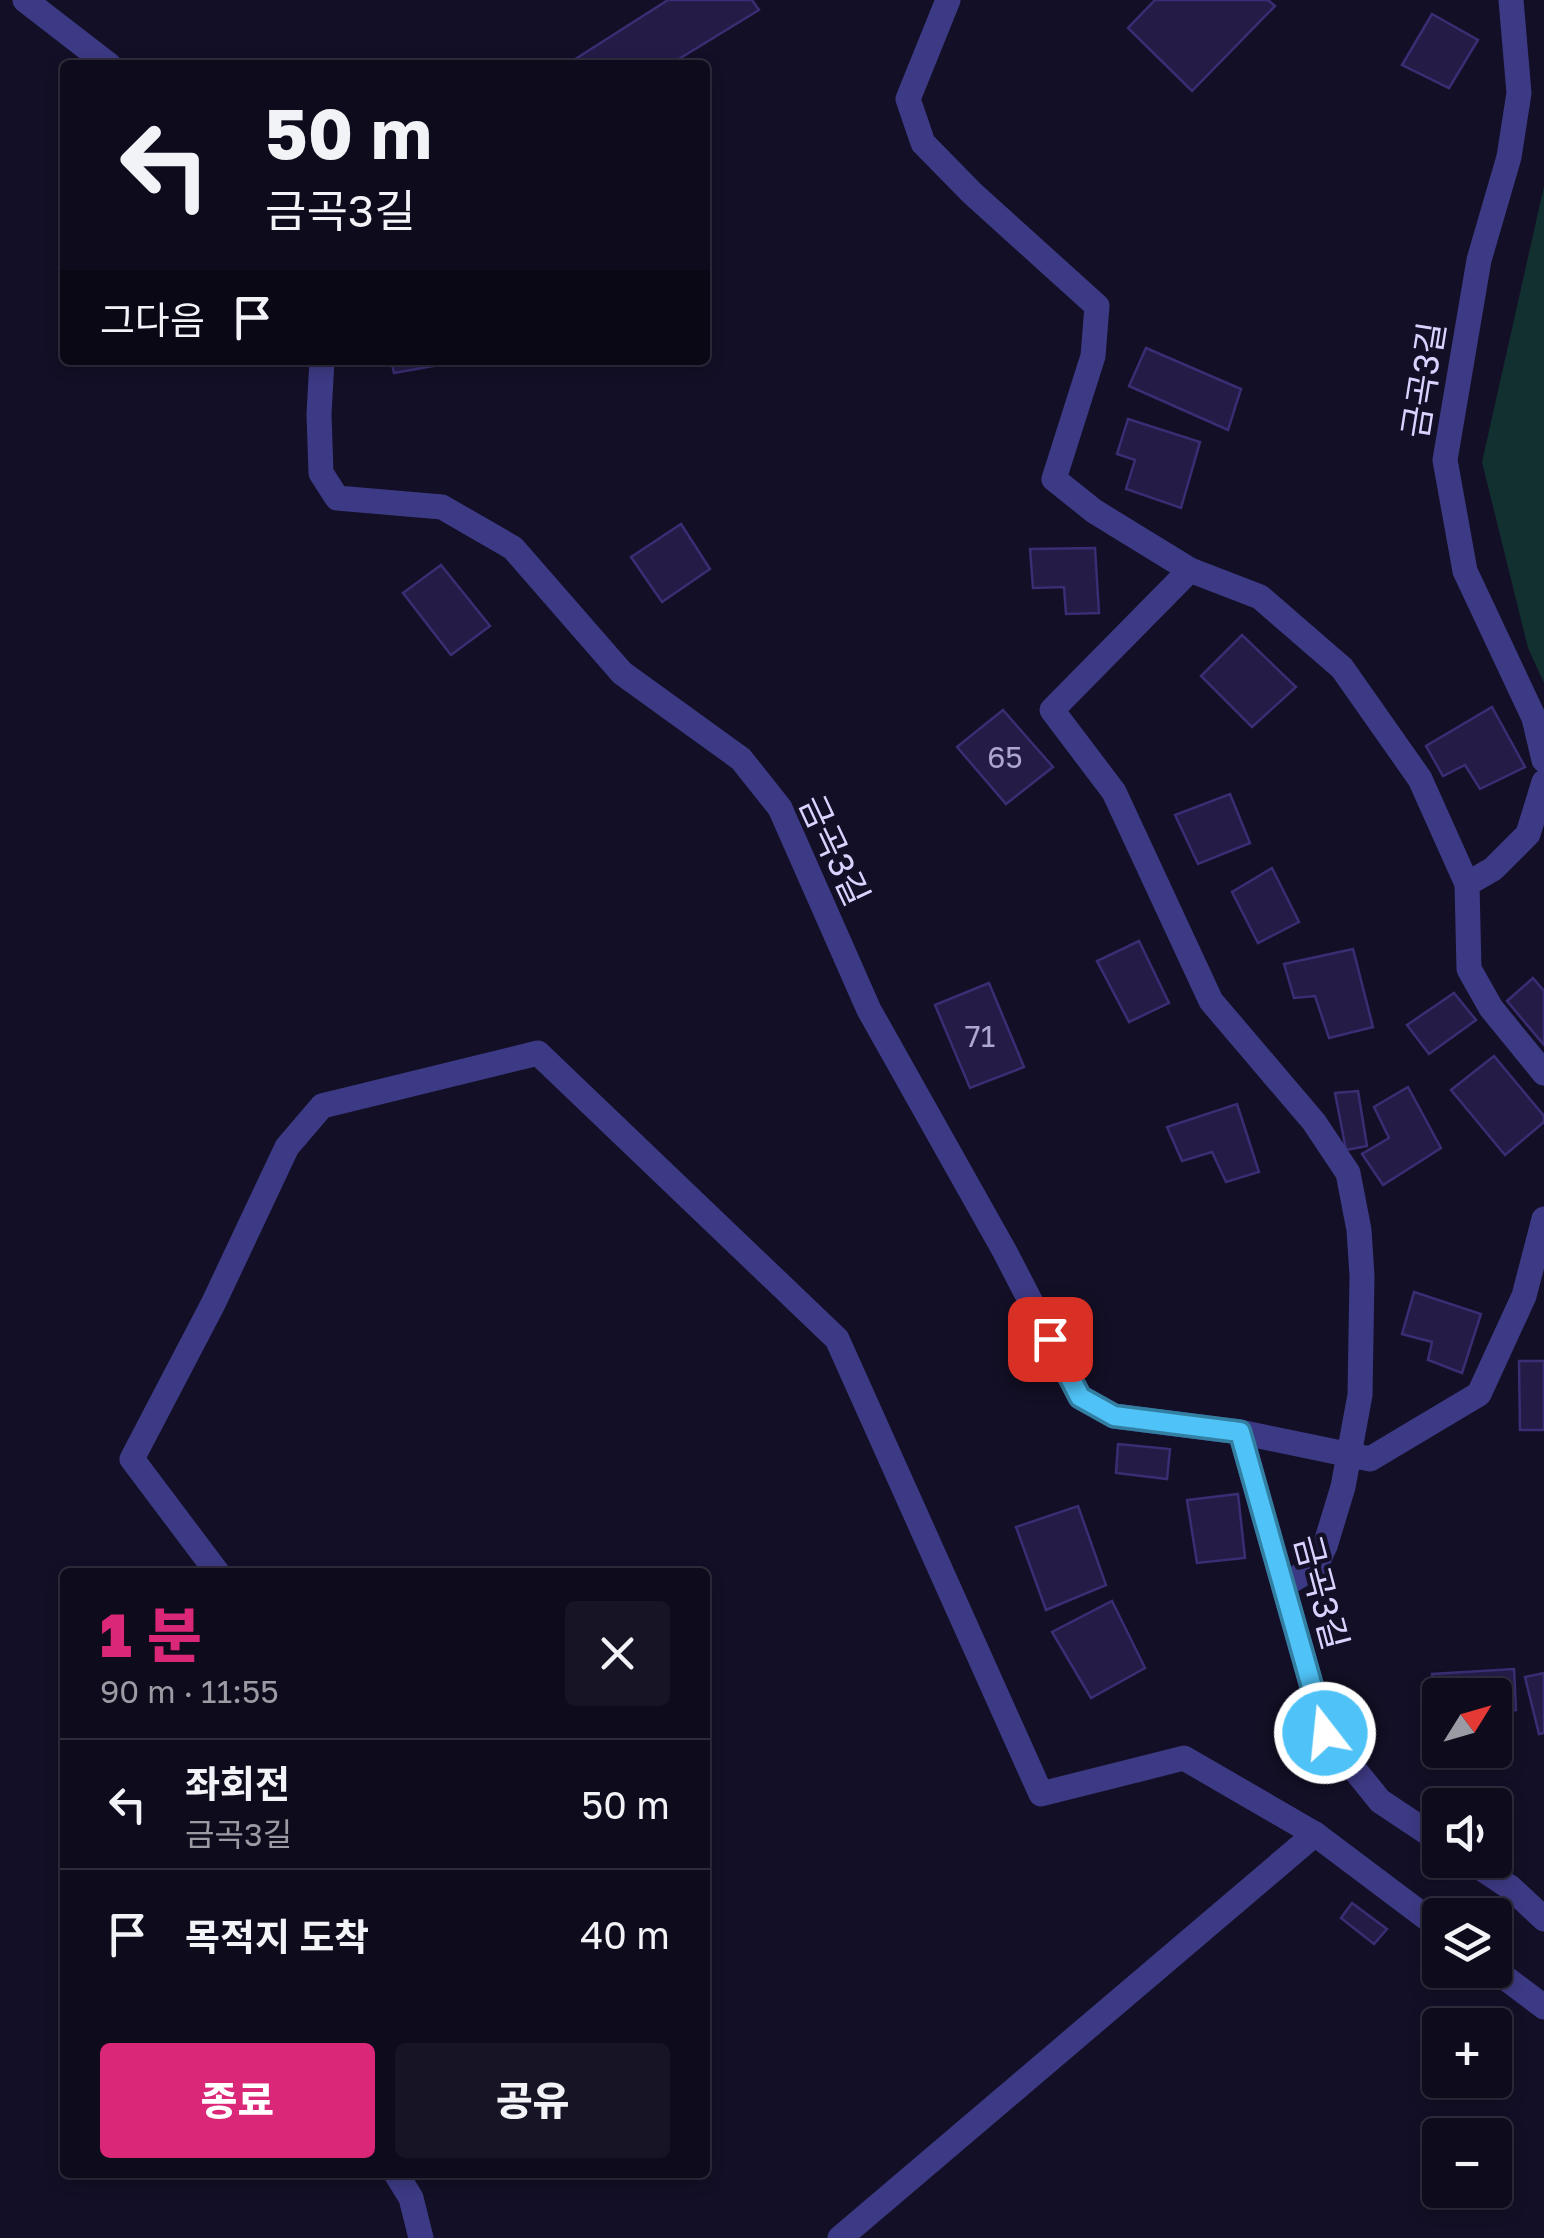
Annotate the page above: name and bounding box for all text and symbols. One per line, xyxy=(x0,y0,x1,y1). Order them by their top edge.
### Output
text: 50 m xyxy=(265,90,432,174)
icon: left xyxy=(100,100,230,230)
text: 금곡3길 xyxy=(265,183,416,237)
icon: arrive xyxy=(225,290,280,345)
text: 그다음 xyxy=(100,297,205,342)
street label: 금곡3길 xyxy=(1393,319,1453,441)
house number: 65 xyxy=(987,739,1023,775)
street label: 금곡3길 xyxy=(791,788,879,912)
house number: 71 xyxy=(965,1018,995,1054)
pin xyxy=(1008,1297,1093,1382)
icon: arrive xyxy=(1023,1312,1078,1367)
street label: 금곡3길 xyxy=(1287,1530,1357,1654)
text: 1 분 xyxy=(100,1598,202,1670)
button: close xyxy=(565,1601,670,1706)
text: 90 m · 11:55 xyxy=(100,1672,279,1710)
north arrow xyxy=(1422,1678,1512,1768)
map controls xyxy=(1422,1678,1512,2208)
position arrow xyxy=(1273,1681,1377,1785)
text: 좌회전 xyxy=(185,1761,290,1806)
icon: left xyxy=(100,1777,155,1832)
text: 50 m xyxy=(581,1782,670,1827)
button: sound xyxy=(1422,1788,1512,1878)
text: 금곡3길 xyxy=(185,1815,292,1853)
button: layers xyxy=(1422,1898,1512,1988)
icon: arrive xyxy=(100,1907,155,1962)
text: 40 m xyxy=(580,1912,670,1957)
text: 목적지 도착 xyxy=(185,1914,369,1959)
button: + xyxy=(1422,2008,1512,2098)
button: 종료 xyxy=(100,2043,375,2158)
button: 공유 xyxy=(395,2043,670,2158)
button: − xyxy=(1422,2118,1512,2208)

